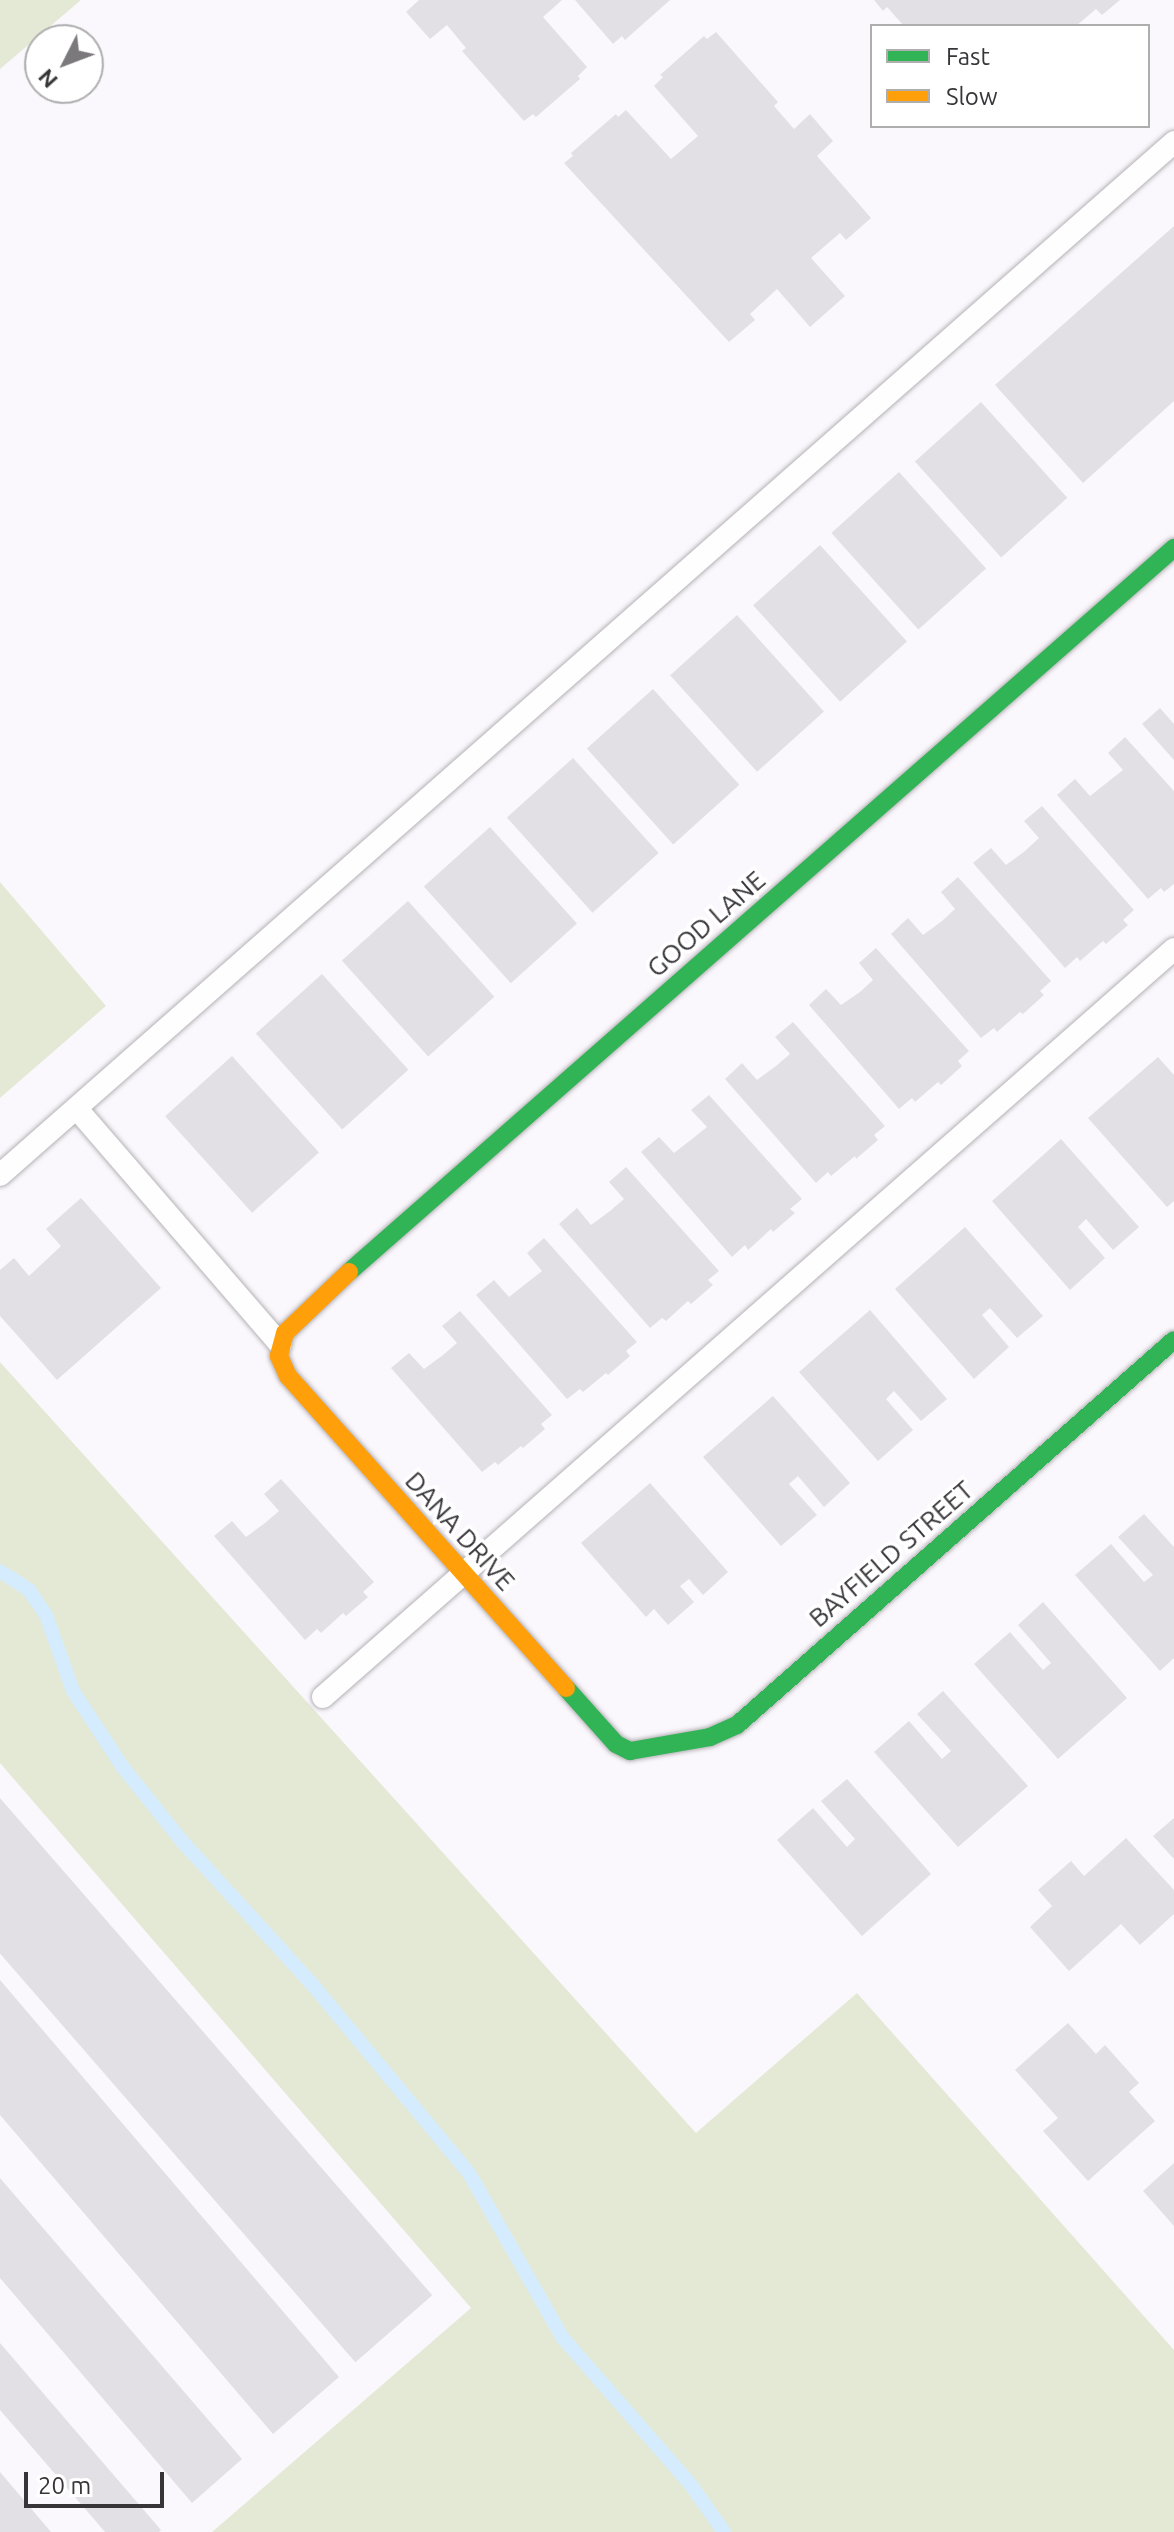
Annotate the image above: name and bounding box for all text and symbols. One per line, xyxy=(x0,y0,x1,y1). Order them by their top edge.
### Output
north arrow xyxy=(24,24,104,104)
legend xyxy=(870,24,1150,128)
text: Fast xyxy=(946,43,990,70)
text: N xyxy=(33,65,62,94)
text: Slow xyxy=(946,83,998,110)
street label: GOOD LANE xyxy=(641,864,771,984)
street label: DANA DRIVE xyxy=(399,1465,521,1597)
street label: BAYFIELD STREET xyxy=(803,1474,979,1634)
scale bar xyxy=(28,2456,168,2506)
text: 20 m xyxy=(38,2472,91,2499)

